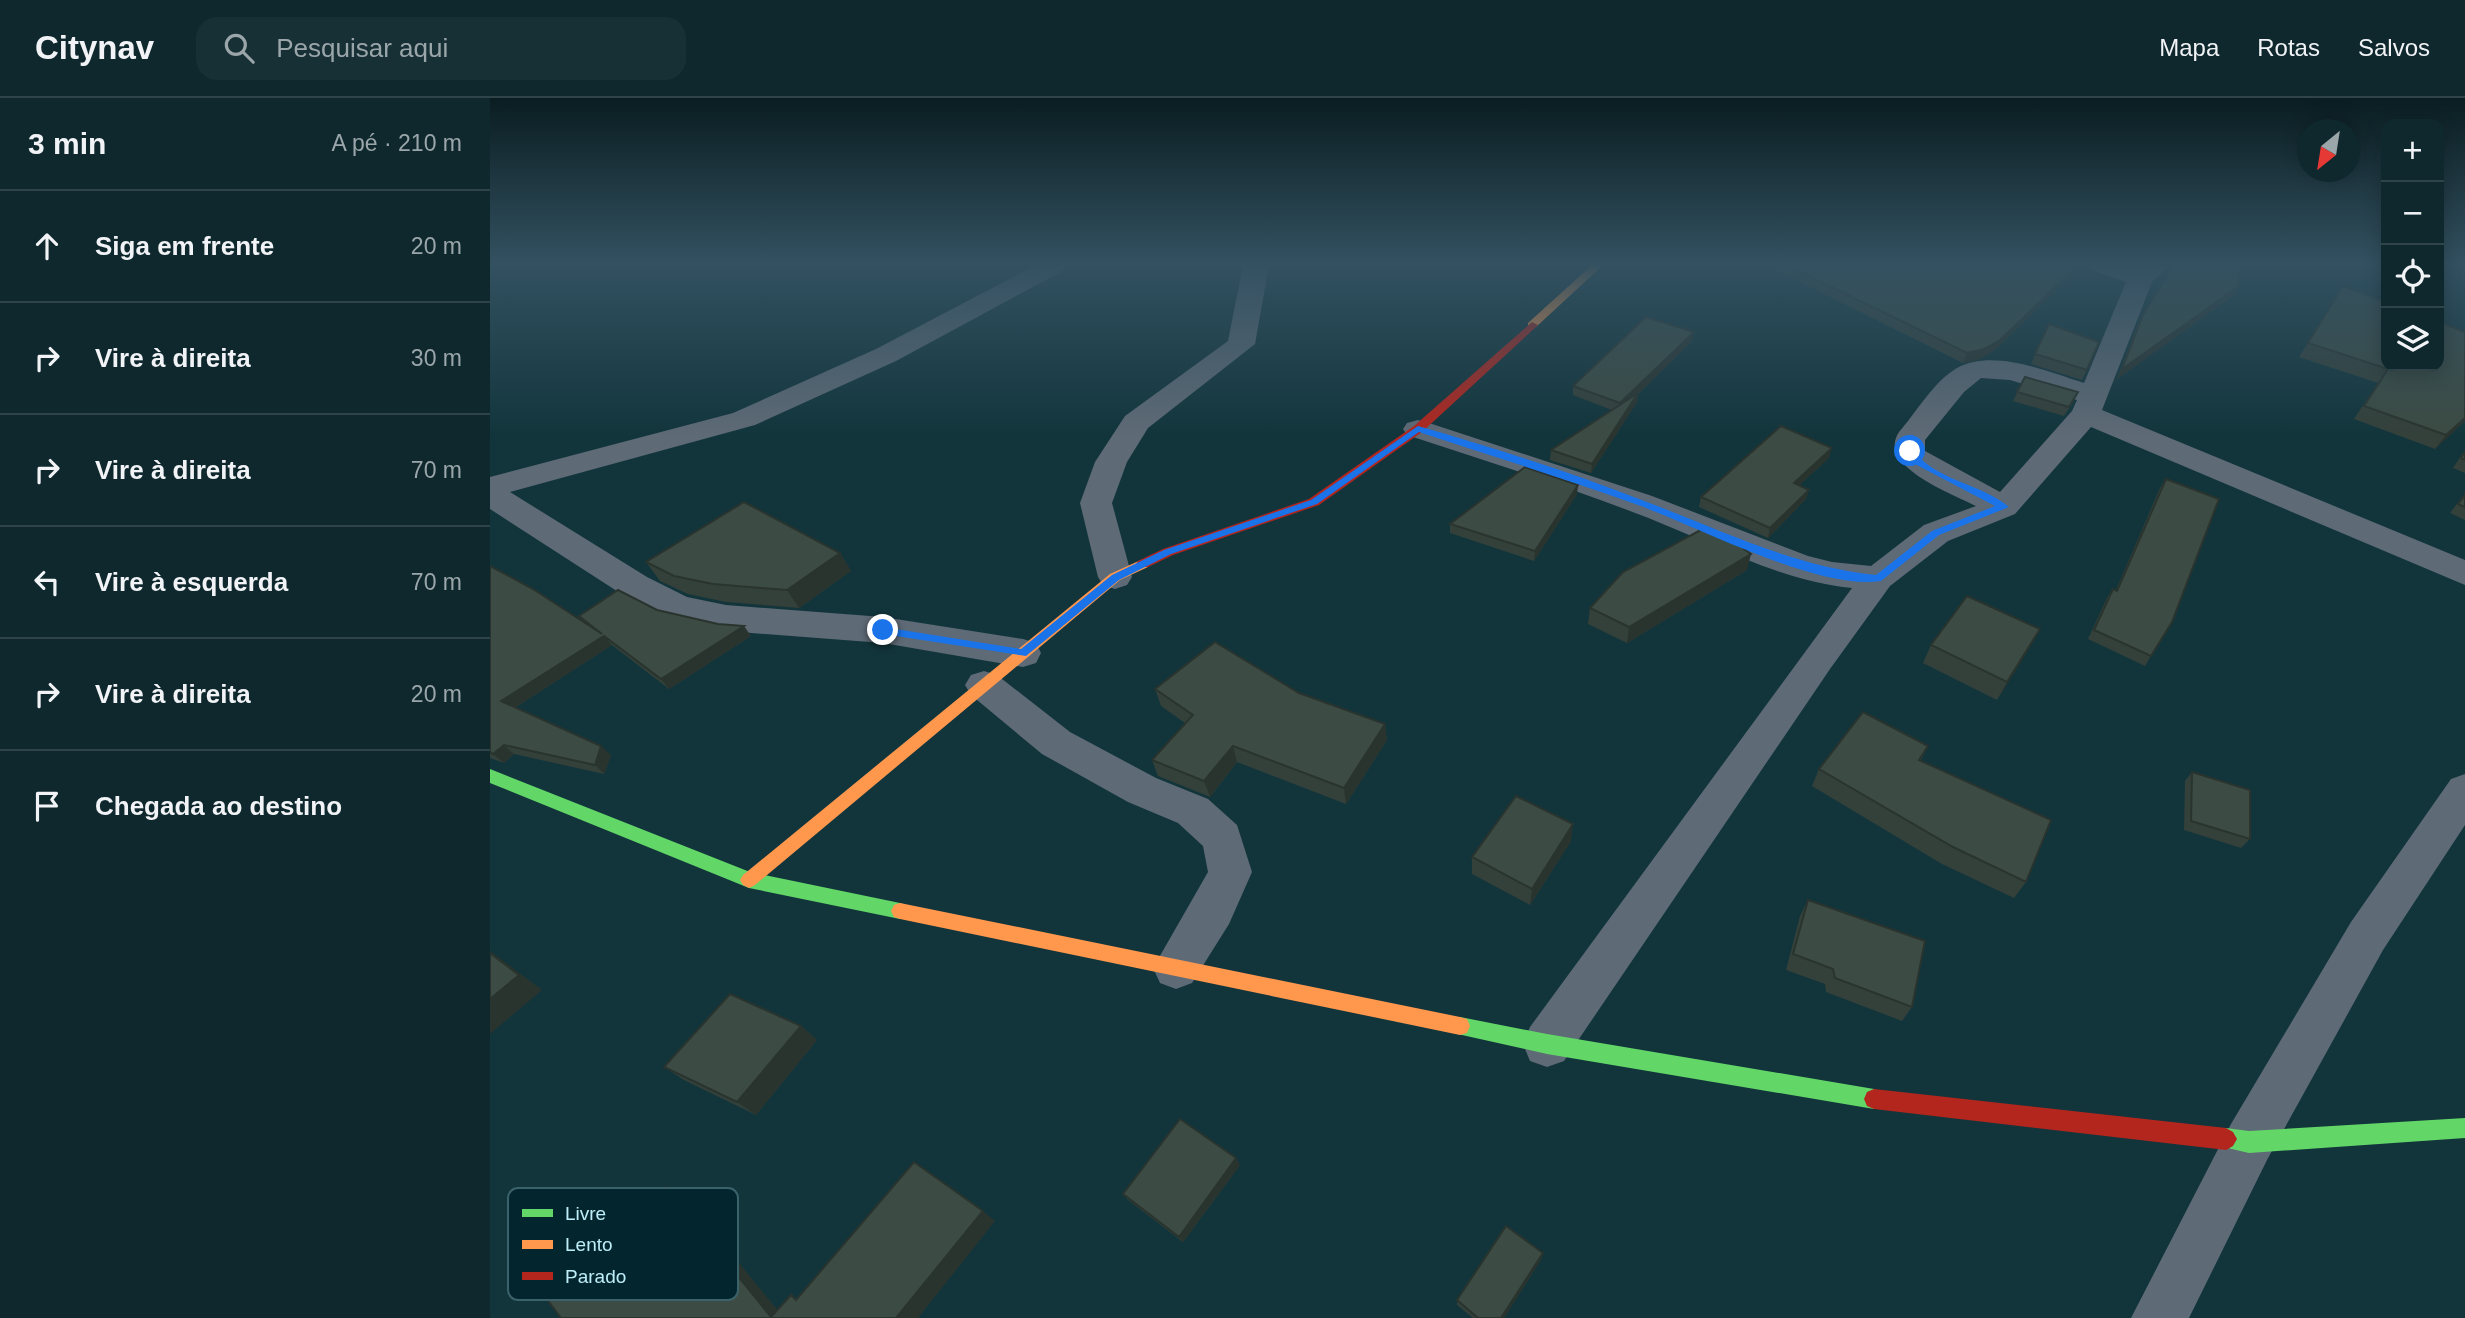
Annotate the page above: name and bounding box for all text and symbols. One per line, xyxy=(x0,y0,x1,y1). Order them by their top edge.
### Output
search box xyxy=(196,17,686,80)
text: Citynav xyxy=(35,29,154,66)
icon: search xyxy=(220,29,258,67)
text: Pesquisar aqui xyxy=(276,33,448,63)
text: Mapa xyxy=(2159,34,2219,61)
text: Rotas xyxy=(2257,34,2320,61)
text: Salvos xyxy=(2358,34,2430,61)
north arrow xyxy=(2297,119,2360,182)
map controls xyxy=(2381,119,2444,371)
button: + xyxy=(2381,119,2444,182)
text: 3 min xyxy=(28,127,106,160)
text: A pé · 210 m xyxy=(332,130,462,156)
button: − xyxy=(2381,182,2444,245)
icon: ahead xyxy=(28,227,66,265)
text: Siga em frente xyxy=(95,231,274,261)
text: 20 m xyxy=(411,233,462,259)
button: locate xyxy=(2381,245,2444,308)
button: layers xyxy=(2381,308,2444,371)
icon: right xyxy=(28,339,66,377)
text: Vire à direita xyxy=(95,343,251,373)
text: 30 m xyxy=(411,345,462,371)
route start xyxy=(1894,435,1925,466)
icon: right xyxy=(28,451,66,489)
text: Vire à direita xyxy=(95,455,251,485)
text: 70 m xyxy=(411,457,462,483)
icon: left xyxy=(28,563,66,601)
text: Vire à esquerda xyxy=(95,567,288,597)
text: 70 m xyxy=(411,569,462,595)
route end xyxy=(867,614,898,645)
icon: right xyxy=(28,675,66,713)
text: Vire à direita xyxy=(95,679,251,709)
text: 20 m xyxy=(411,681,462,707)
icon: arrive xyxy=(28,787,66,825)
text: Chegada ao destino xyxy=(95,791,342,821)
legend xyxy=(508,1188,738,1300)
text: Livre xyxy=(565,1203,606,1224)
text: Lento xyxy=(565,1234,613,1255)
text: Parado xyxy=(565,1266,626,1287)

